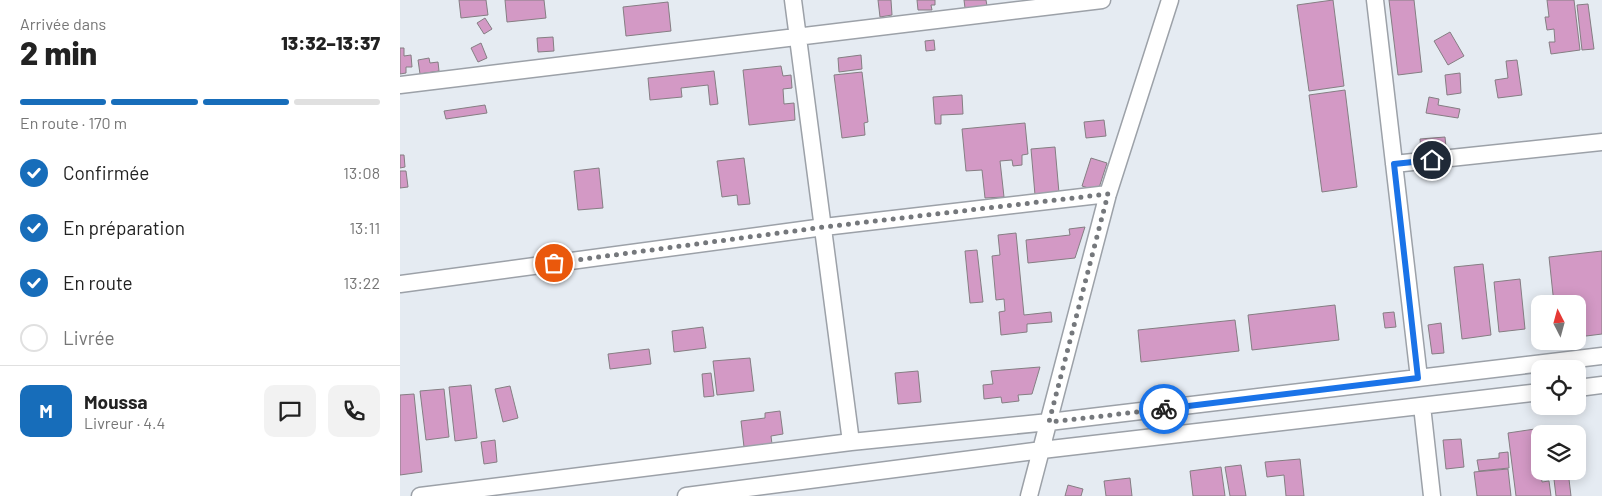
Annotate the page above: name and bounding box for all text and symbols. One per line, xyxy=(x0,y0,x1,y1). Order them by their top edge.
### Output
text: Arrivée dans xyxy=(20,14,106,33)
text: 13:32–13:37 xyxy=(281,31,380,54)
text: 2 min xyxy=(20,33,97,71)
text: En route · 170 m xyxy=(20,113,127,132)
pin xyxy=(1411,139,1453,181)
icon: home xyxy=(1418,146,1446,174)
icon: check xyxy=(20,159,48,187)
text: Confirmée xyxy=(63,161,150,184)
text: 13:08 xyxy=(343,163,380,182)
icon: check xyxy=(20,214,48,242)
text: En préparation xyxy=(63,216,185,239)
text: 13:11 xyxy=(349,218,380,237)
pin xyxy=(533,242,575,284)
icon: bag xyxy=(540,249,568,277)
icon: check xyxy=(20,269,48,297)
text: En route xyxy=(63,271,133,294)
text: 13:22 xyxy=(344,273,380,292)
north arrow xyxy=(1531,295,1586,350)
map controls xyxy=(1531,295,1586,480)
text: Livrée xyxy=(63,326,115,349)
button: locate xyxy=(1531,360,1586,415)
courier xyxy=(1139,384,1189,434)
button: chat xyxy=(264,385,316,437)
button: phone xyxy=(328,385,380,437)
text: Moussa xyxy=(84,390,148,413)
icon: bike xyxy=(1150,395,1178,423)
text: M xyxy=(39,399,53,422)
text: Livreur · 4.4 xyxy=(84,413,165,432)
button: layers xyxy=(1531,425,1586,480)

